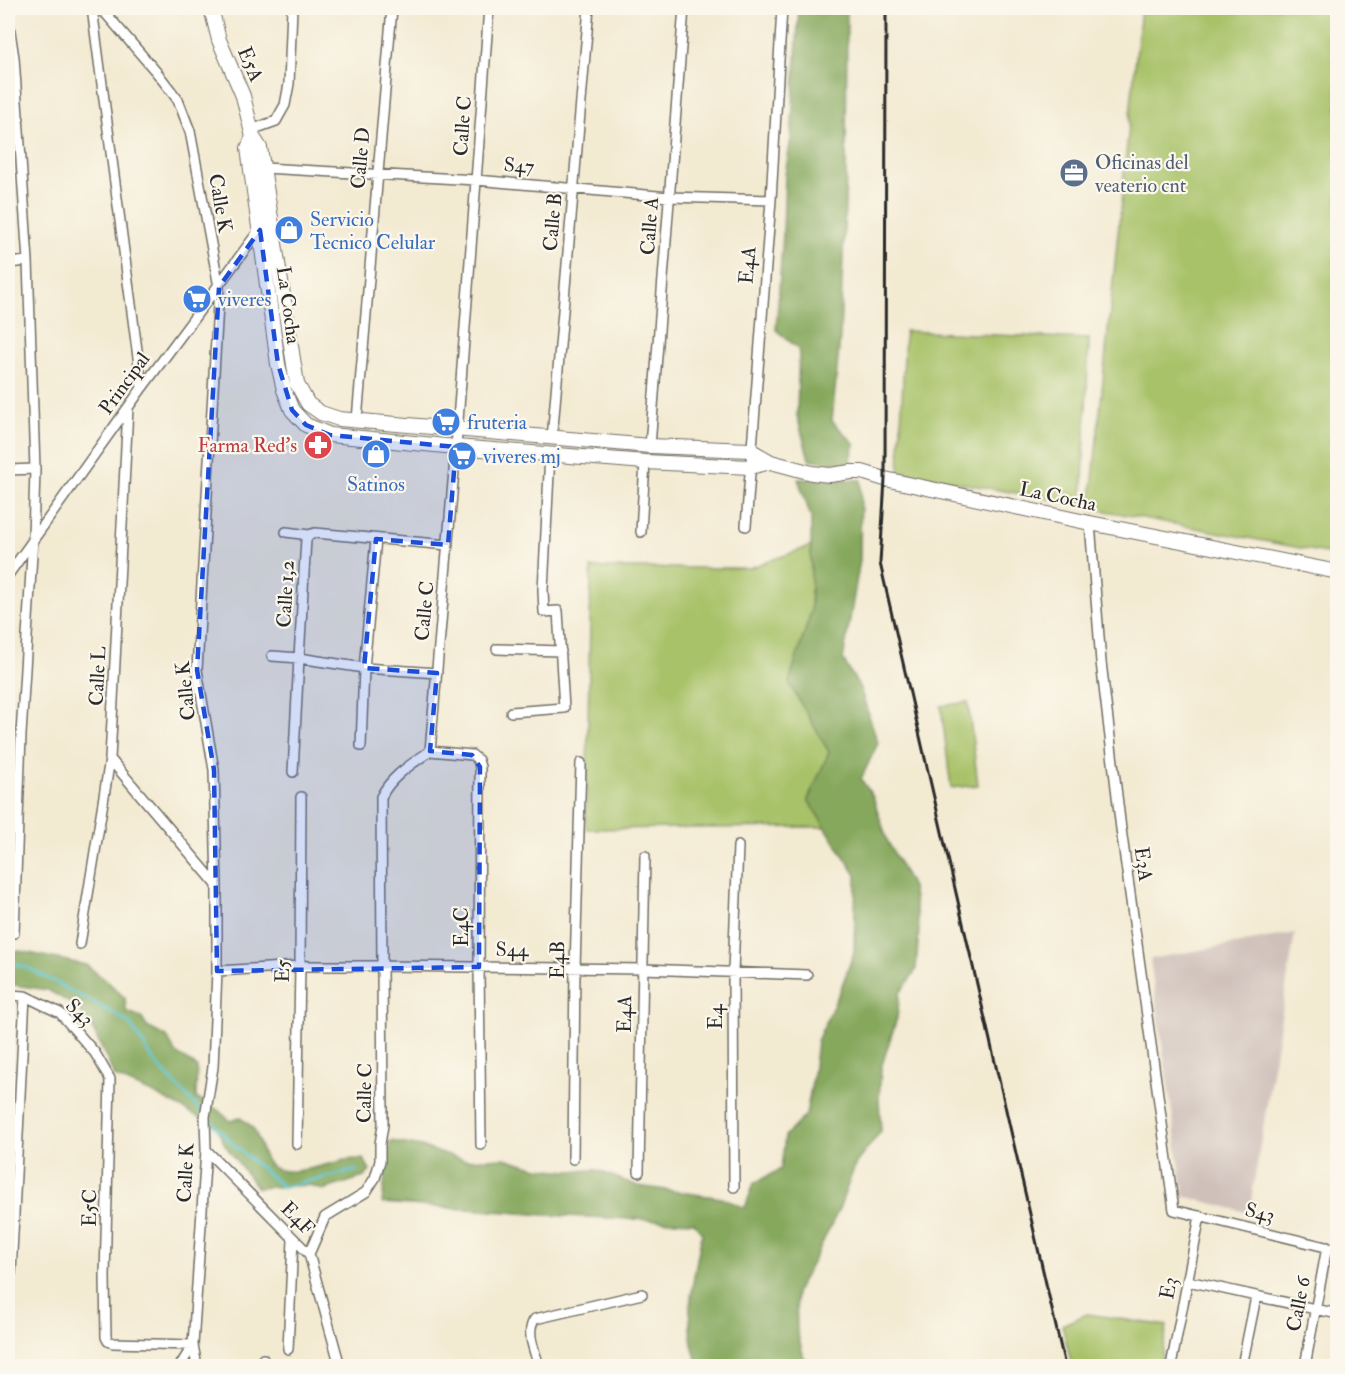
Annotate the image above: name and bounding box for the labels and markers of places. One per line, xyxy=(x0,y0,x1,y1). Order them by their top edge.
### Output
place label: Oficinas del veaterio cnt xyxy=(1094,150,1189,198)
office icon: Oficinas del veaterio cnt xyxy=(1058,157,1090,189)
place label: Servicio Tecnico Celular xyxy=(310,207,436,255)
shop icon: Servicio Tecnico Celular xyxy=(273,214,305,246)
supermarket icon: viveres xyxy=(181,283,213,315)
place label: viveres xyxy=(217,287,271,312)
supermarket icon: fruteria xyxy=(430,406,462,438)
place label: fruteria xyxy=(467,410,528,435)
pharmacy icon: Farma Red's xyxy=(302,429,334,461)
place label: Farma Red's xyxy=(197,433,297,458)
shop icon: Satinos xyxy=(360,438,392,470)
supermarket icon: viveres mj xyxy=(446,440,478,472)
place label: viveres mj xyxy=(482,444,561,469)
place label: Satinos xyxy=(347,472,405,497)

